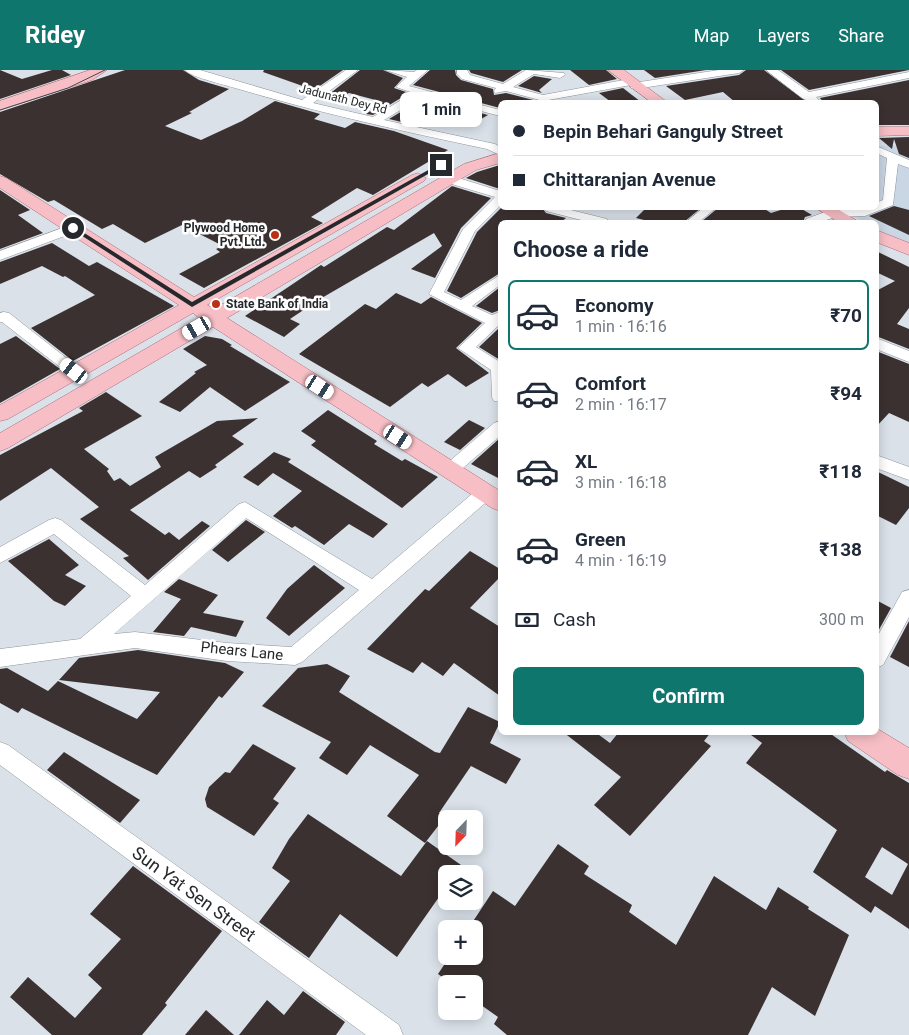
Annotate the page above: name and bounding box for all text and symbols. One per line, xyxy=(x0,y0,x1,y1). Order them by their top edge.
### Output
text: Ridey xyxy=(25,21,85,49)
text: Map xyxy=(694,25,729,46)
text: Layers xyxy=(757,25,810,46)
text: Share xyxy=(838,25,884,46)
street label: Jadunath Dey Rd xyxy=(298,81,388,117)
callout: 1 min xyxy=(400,92,482,128)
text: 1 min xyxy=(421,100,461,119)
text: Bepin Behari Ganguly Street xyxy=(543,120,783,143)
route end xyxy=(430,154,452,176)
text: Chittaranjan Avenue xyxy=(543,168,716,191)
route start xyxy=(62,217,84,239)
place label: Plywood Home Pvt. Ltd. xyxy=(184,221,266,249)
marker: Plywood Home Pvt. Ltd. xyxy=(269,229,281,241)
text: Choose a ride xyxy=(513,237,649,262)
icon: car xyxy=(515,293,560,338)
text: Economy xyxy=(575,294,654,317)
place label: State Bank of India xyxy=(226,297,329,311)
marker: State Bank of India xyxy=(210,298,222,310)
text: ₹70 xyxy=(830,304,862,327)
car xyxy=(180,314,213,342)
text: 1 min · 16:16 xyxy=(575,317,667,336)
car xyxy=(57,356,90,386)
icon: car xyxy=(515,371,560,416)
text: Comfort xyxy=(575,372,646,395)
car xyxy=(303,373,336,401)
text: ₹94 xyxy=(830,382,862,405)
text: 2 min · 16:17 xyxy=(575,395,667,414)
car xyxy=(381,423,414,451)
icon: car xyxy=(515,449,560,494)
text: XL xyxy=(575,450,597,473)
text: ₹118 xyxy=(819,460,862,483)
text: 3 min · 16:18 xyxy=(575,473,667,492)
icon: car xyxy=(515,527,560,572)
text: Green xyxy=(575,528,626,551)
text: ₹138 xyxy=(819,538,862,561)
text: 4 min · 16:19 xyxy=(575,551,667,570)
icon: cash xyxy=(513,606,541,634)
text: Cash xyxy=(553,608,596,631)
text: 300 m xyxy=(819,610,864,629)
street label: Phears Lane xyxy=(200,638,284,664)
button: Confirm xyxy=(513,667,864,725)
north arrow xyxy=(438,810,482,855)
map controls xyxy=(438,810,483,1020)
street label: Sun Yat Sen Street xyxy=(128,842,260,945)
button: layers xyxy=(438,865,483,910)
button: + xyxy=(438,920,483,965)
button: − xyxy=(438,975,483,1020)

